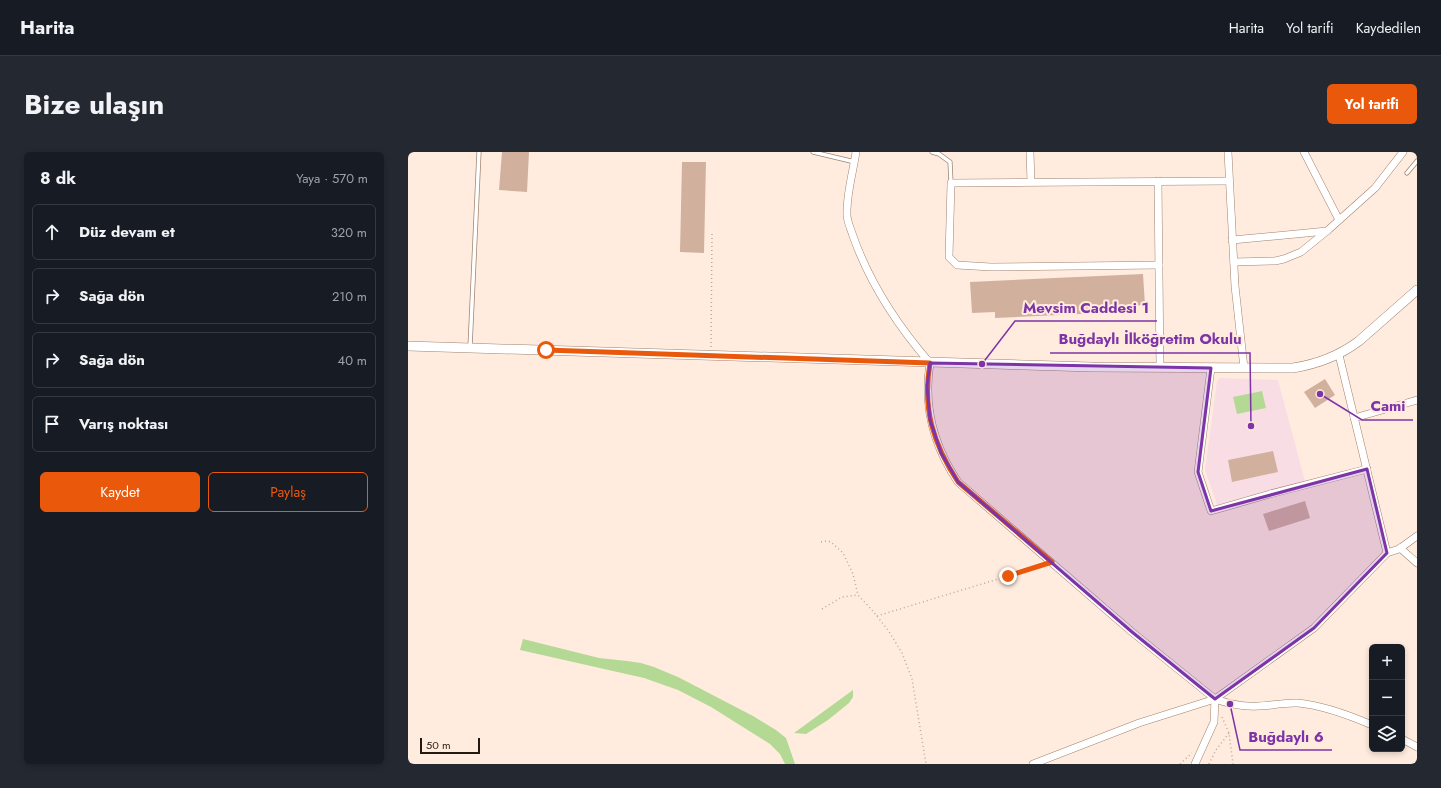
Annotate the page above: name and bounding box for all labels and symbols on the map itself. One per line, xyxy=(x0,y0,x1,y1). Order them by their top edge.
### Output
callout: Mevsim Caddesi 1 xyxy=(1015,294,1157,321)
text: Mevsim Caddesi 1 xyxy=(1023,297,1149,319)
callout: Buğdaylı İlköğretim Okulu xyxy=(1050,326,1250,353)
text: Buğdaylı İlköğretim Okulu xyxy=(1058,328,1242,350)
route start xyxy=(537,341,555,359)
callout: Cami xyxy=(1362,393,1413,420)
text: Cami xyxy=(1370,395,1406,417)
route end xyxy=(999,567,1017,585)
callout: Buğdaylı 6 xyxy=(1240,723,1332,750)
text: Buğdaylı 6 xyxy=(1248,726,1324,748)
scale bar xyxy=(420,736,480,755)

